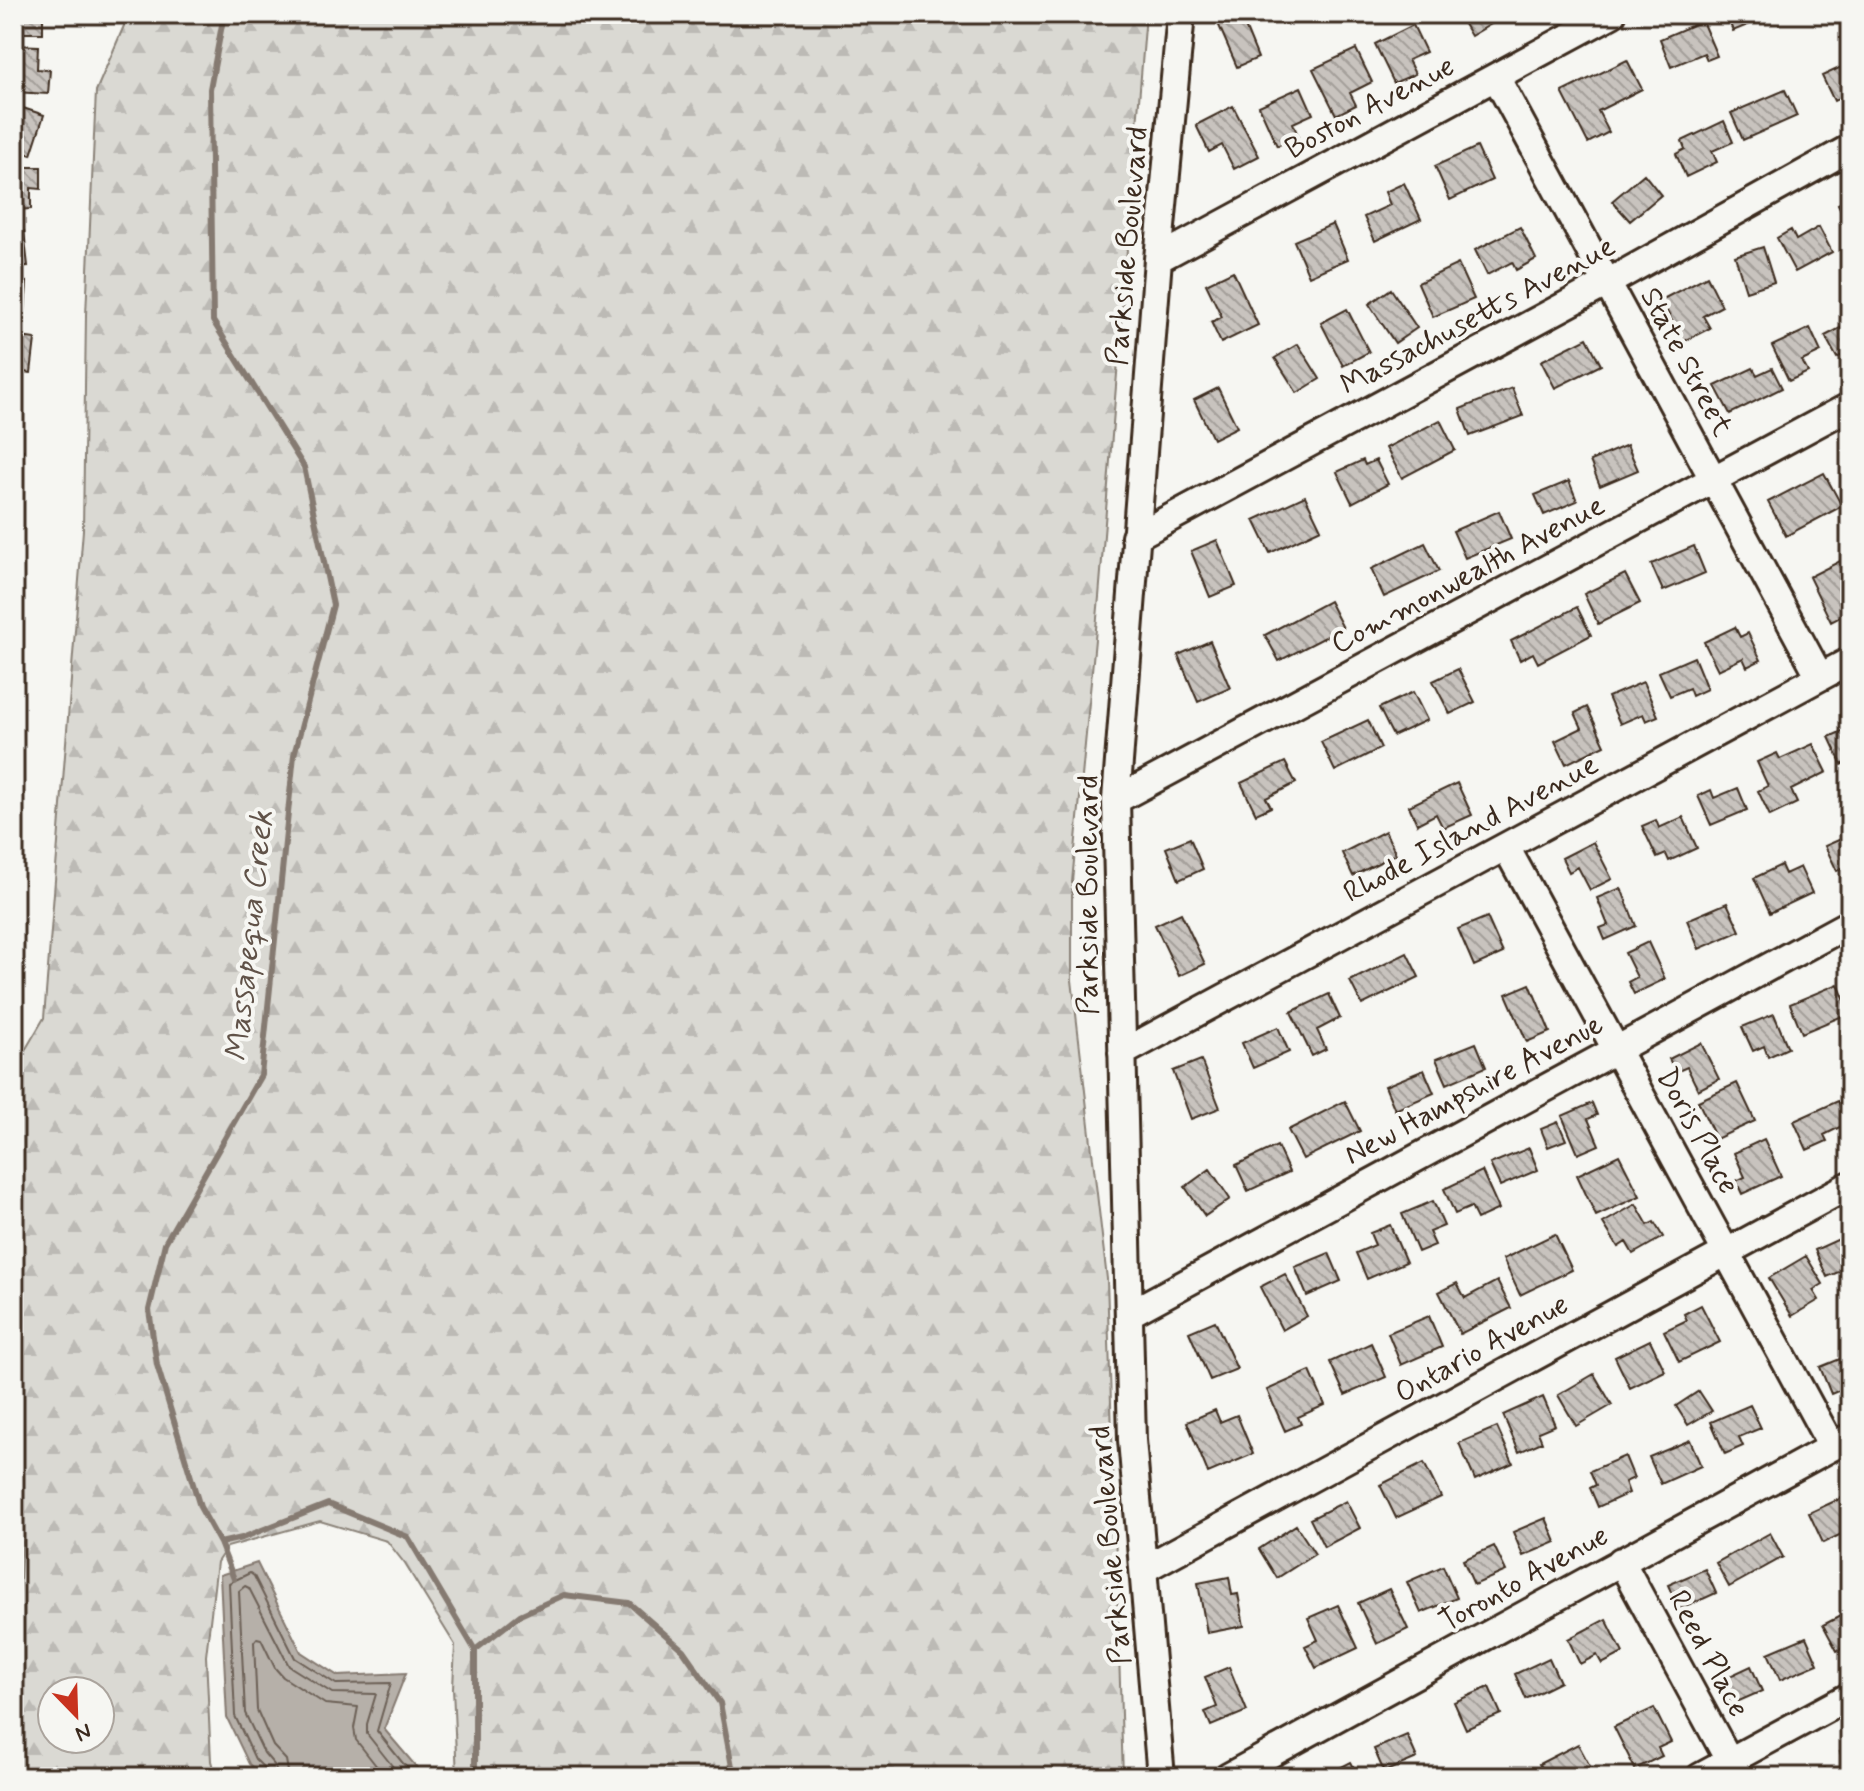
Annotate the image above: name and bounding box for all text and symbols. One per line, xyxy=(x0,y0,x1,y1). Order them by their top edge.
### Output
street label: Boston Avenue xyxy=(1278,47,1462,169)
street label: Parkside Boulevard xyxy=(1098,125,1158,367)
street label: Massachusetts Avenue xyxy=(1334,227,1622,405)
street label: State Street xyxy=(1630,281,1742,443)
street label: Commonwealth Avenue xyxy=(1324,486,1612,664)
street label: Rhode Island Avenue xyxy=(1337,745,1605,913)
street label: Parkside Boulevard xyxy=(1069,775,1108,1015)
water label: Massapequa Creek xyxy=(216,808,284,1064)
street label: New Hampshire Avenue xyxy=(1338,1005,1610,1175)
street label: Doris Place xyxy=(1646,1061,1748,1201)
street label: Ontario Avenue xyxy=(1388,1285,1576,1413)
street label: Parkside Boulevard xyxy=(1081,1424,1141,1666)
street label: Toronto Avenue xyxy=(1432,1516,1616,1642)
street label: Reed Place xyxy=(1658,1584,1758,1724)
north arrow xyxy=(36,1675,116,1755)
text: N xyxy=(71,1716,95,1747)

